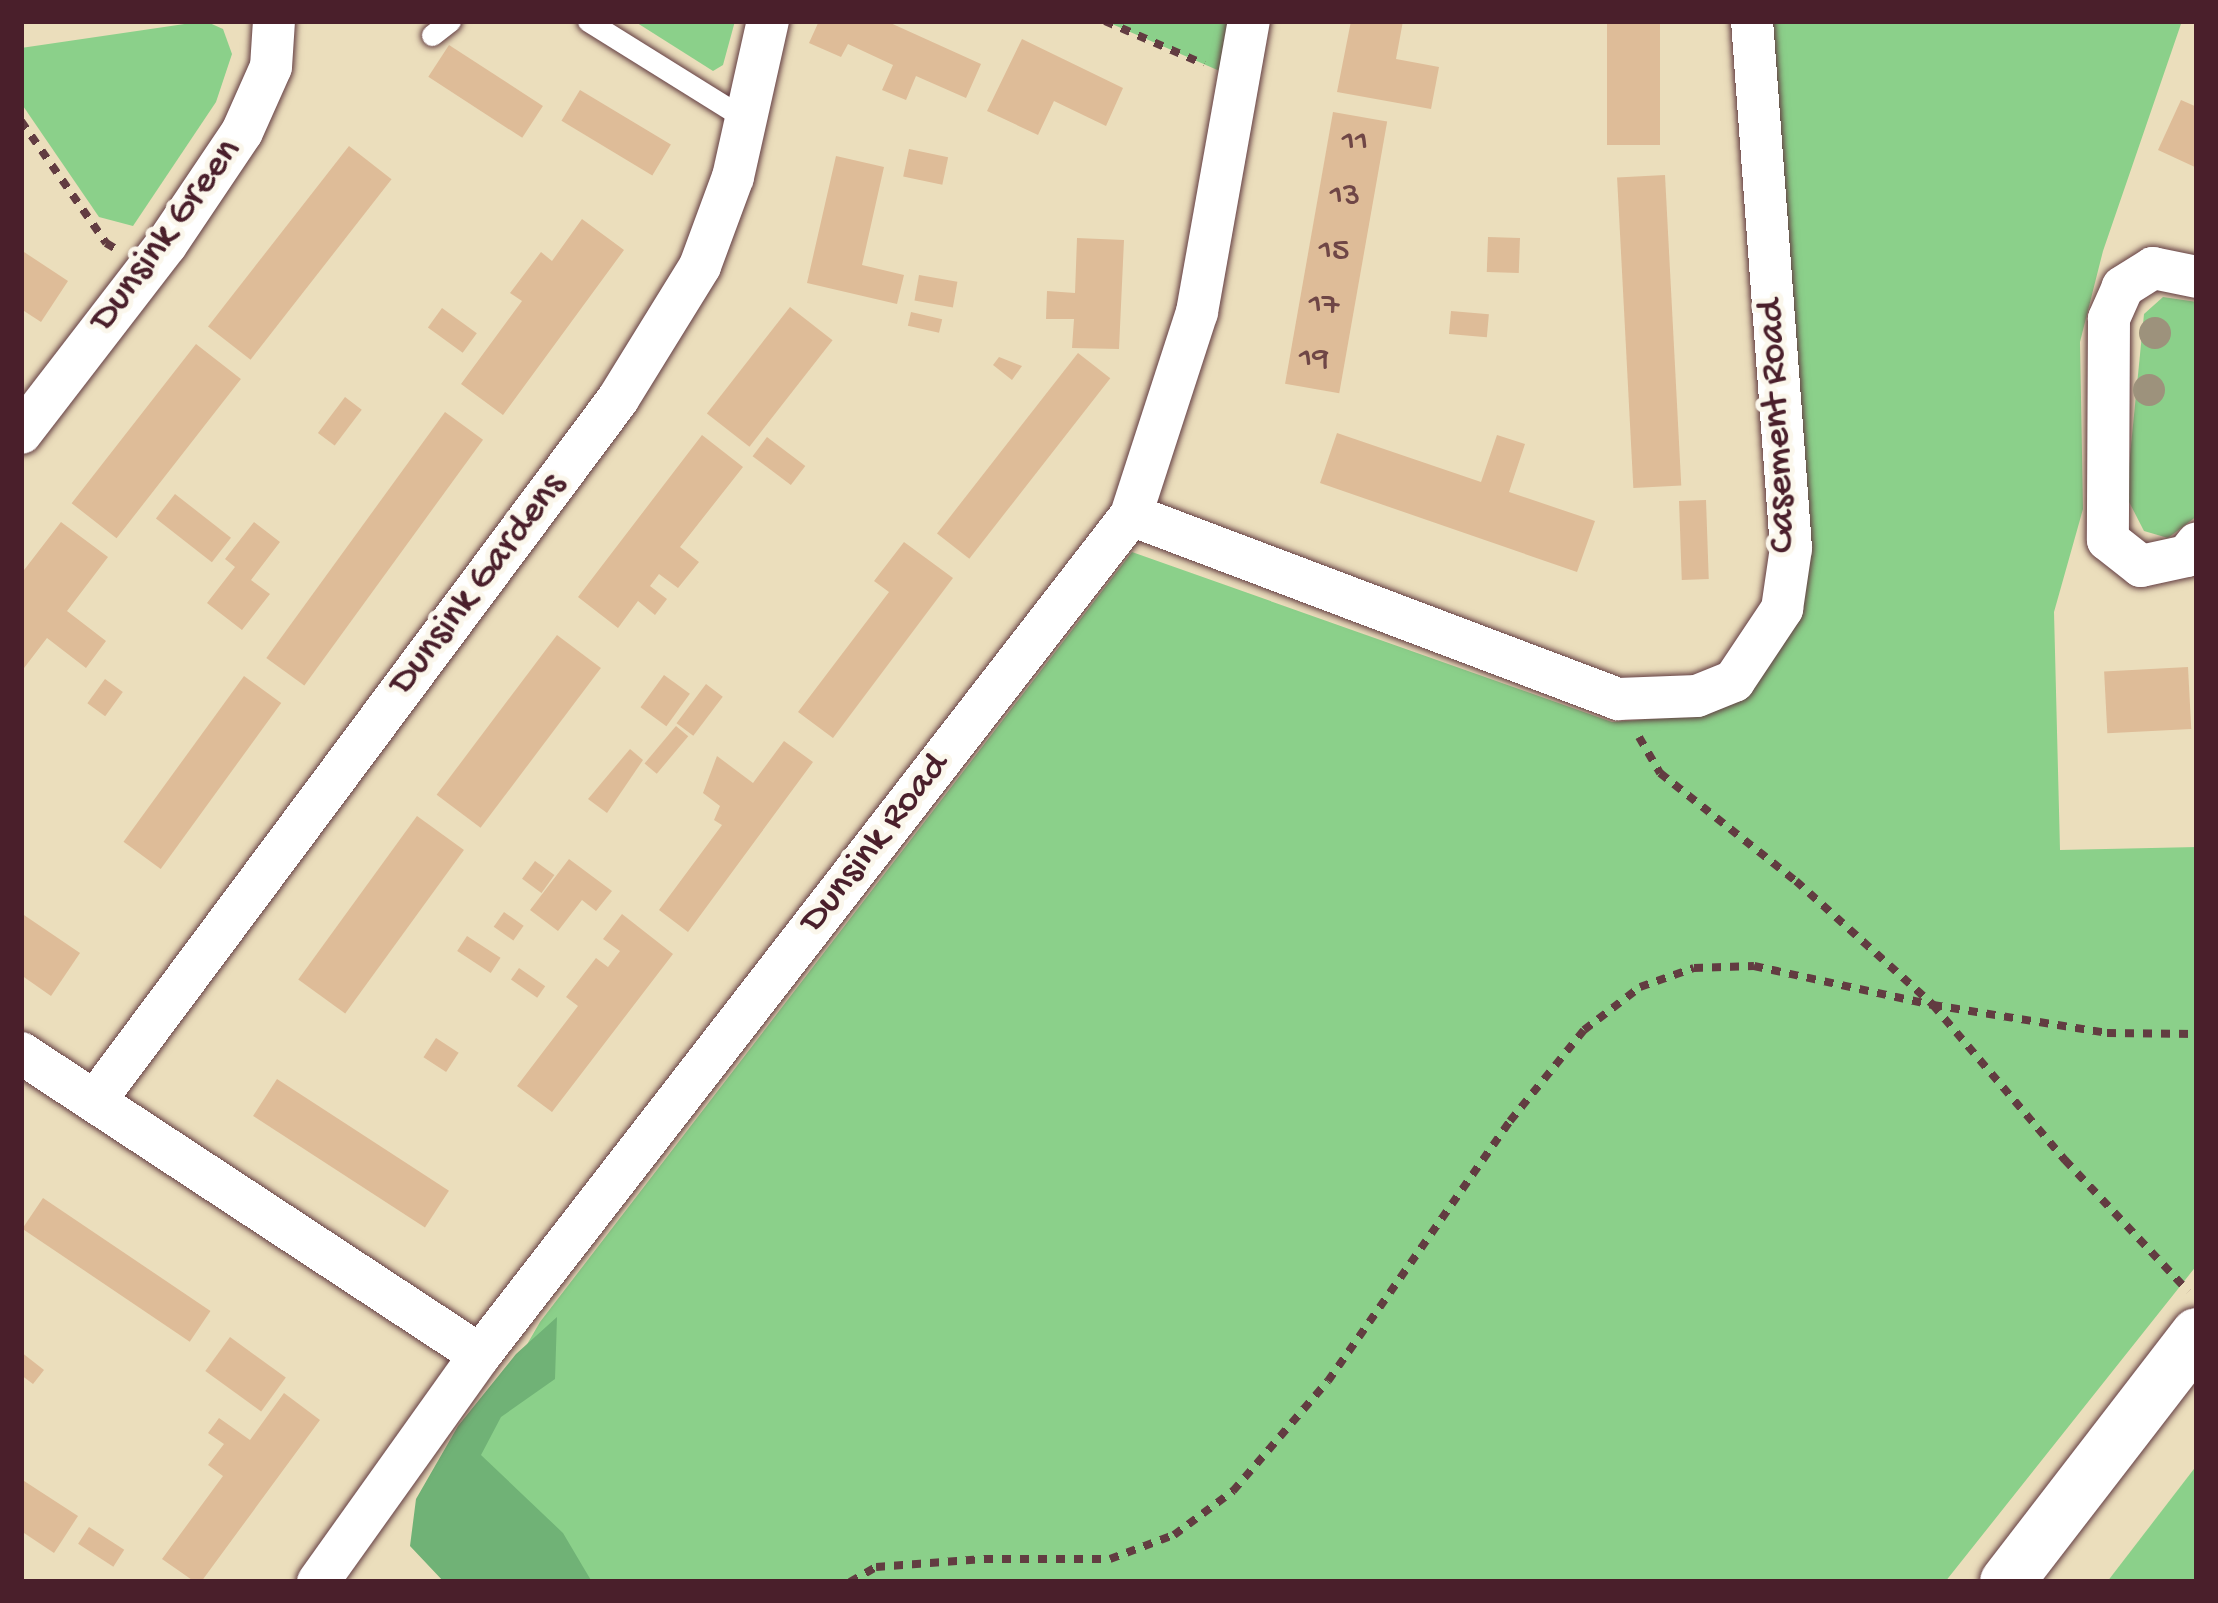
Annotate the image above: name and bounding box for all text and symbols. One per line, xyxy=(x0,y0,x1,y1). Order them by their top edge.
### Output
house number: 11 xyxy=(1342,124,1368,164)
street label: Dunsink Green xyxy=(81,130,253,342)
house number: 13 xyxy=(1330,178,1360,218)
house number: 15 xyxy=(1319,233,1349,273)
house number: 17 xyxy=(1309,287,1339,327)
street label: Casement Road xyxy=(1749,298,1809,554)
house number: 19 xyxy=(1299,341,1329,381)
street label: Dunsink Gardens xyxy=(380,465,578,705)
street label: Dunsink Road xyxy=(791,745,961,943)

